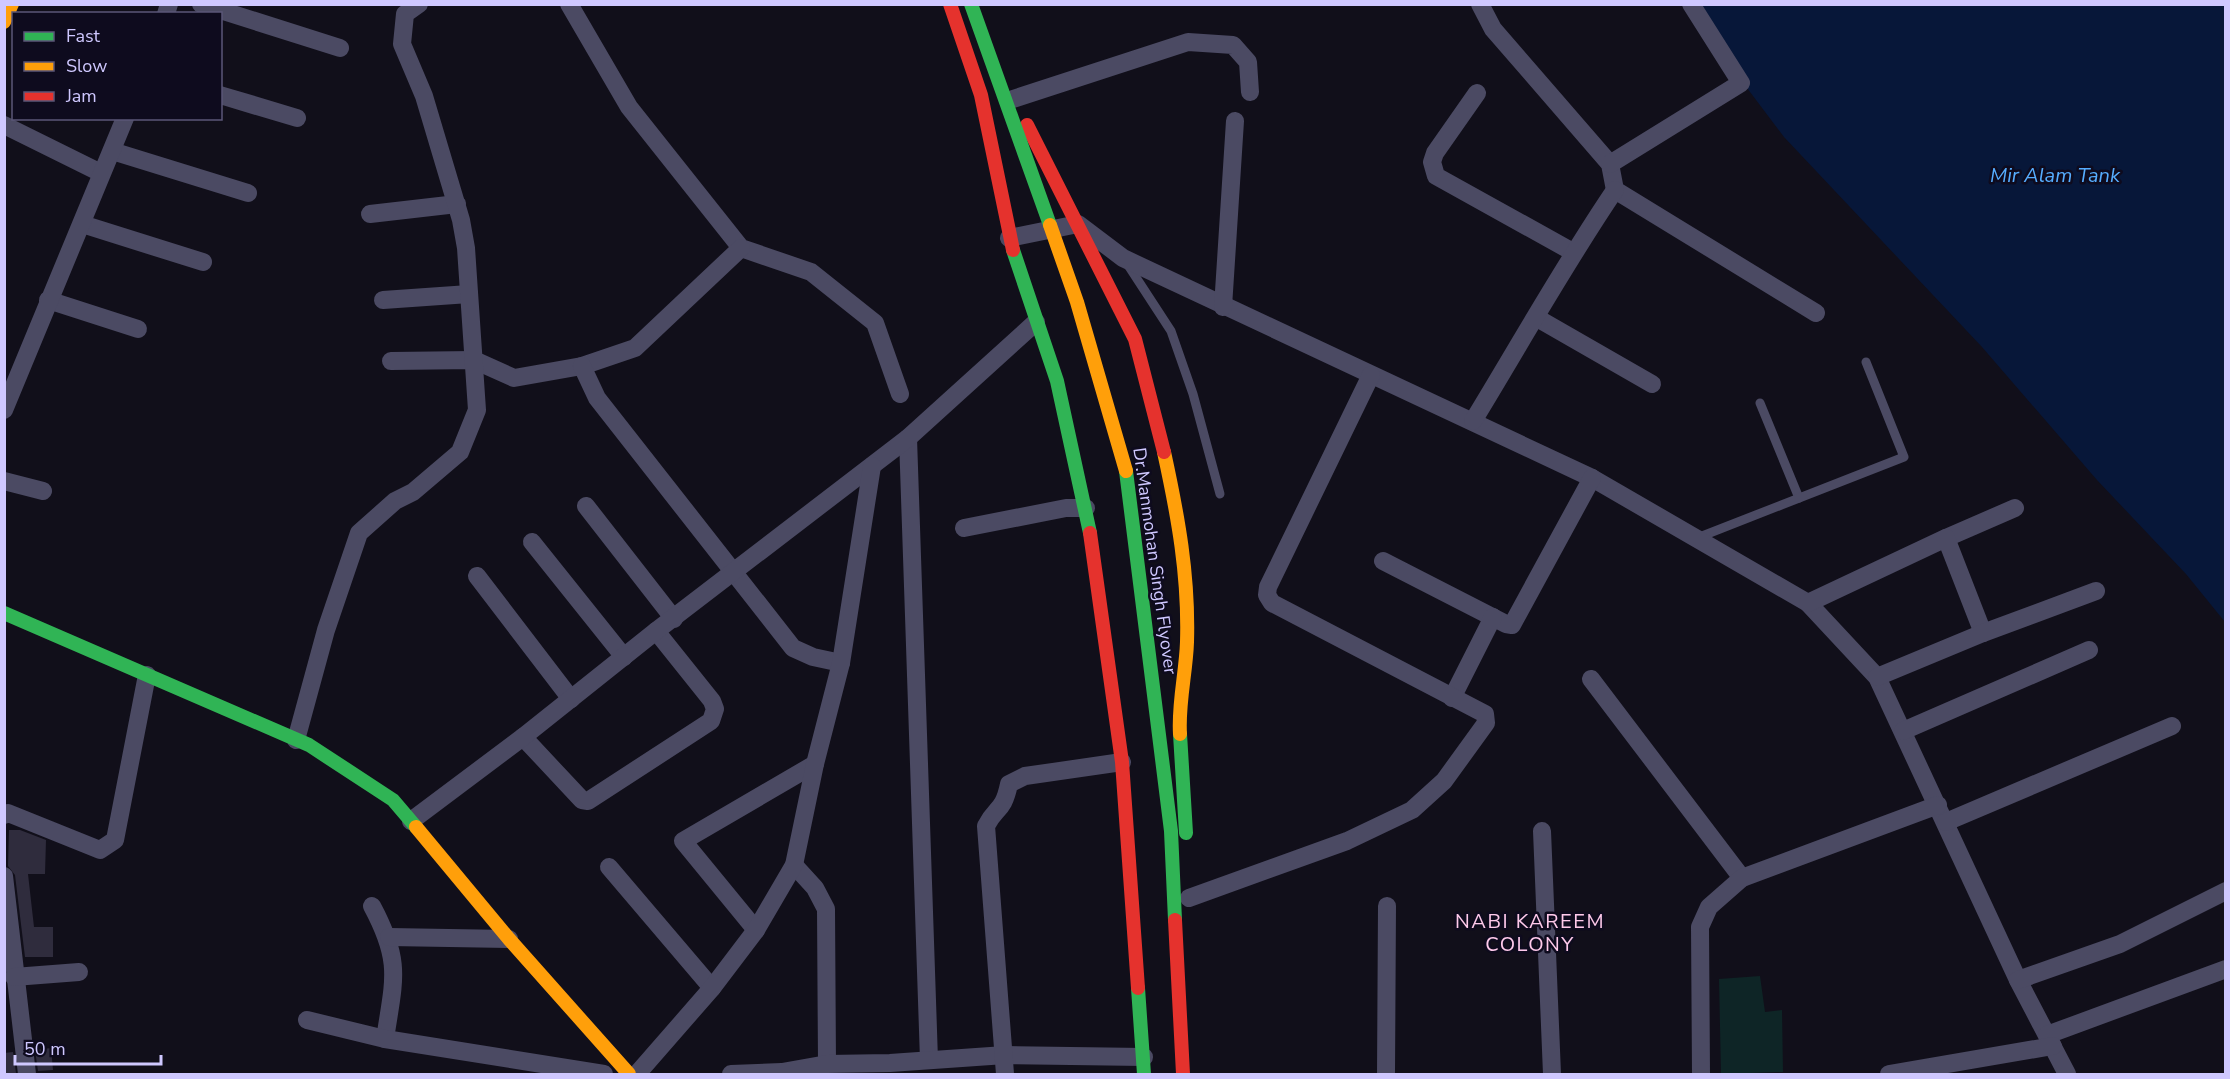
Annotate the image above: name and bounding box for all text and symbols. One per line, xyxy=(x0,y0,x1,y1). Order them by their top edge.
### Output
legend xyxy=(12,12,222,120)
text: Fast xyxy=(66,24,101,48)
text: Slow xyxy=(66,54,107,78)
text: Jam xyxy=(65,84,97,108)
water label: Mir Alam Tank xyxy=(1990,162,2121,189)
street label: Dr.Manmohan Singh Flyover xyxy=(1127,446,1183,676)
district label: NABI KAREEM COLONY xyxy=(1455,908,1605,958)
scale bar xyxy=(15,1028,160,1066)
text: 50 m xyxy=(24,1037,66,1061)

